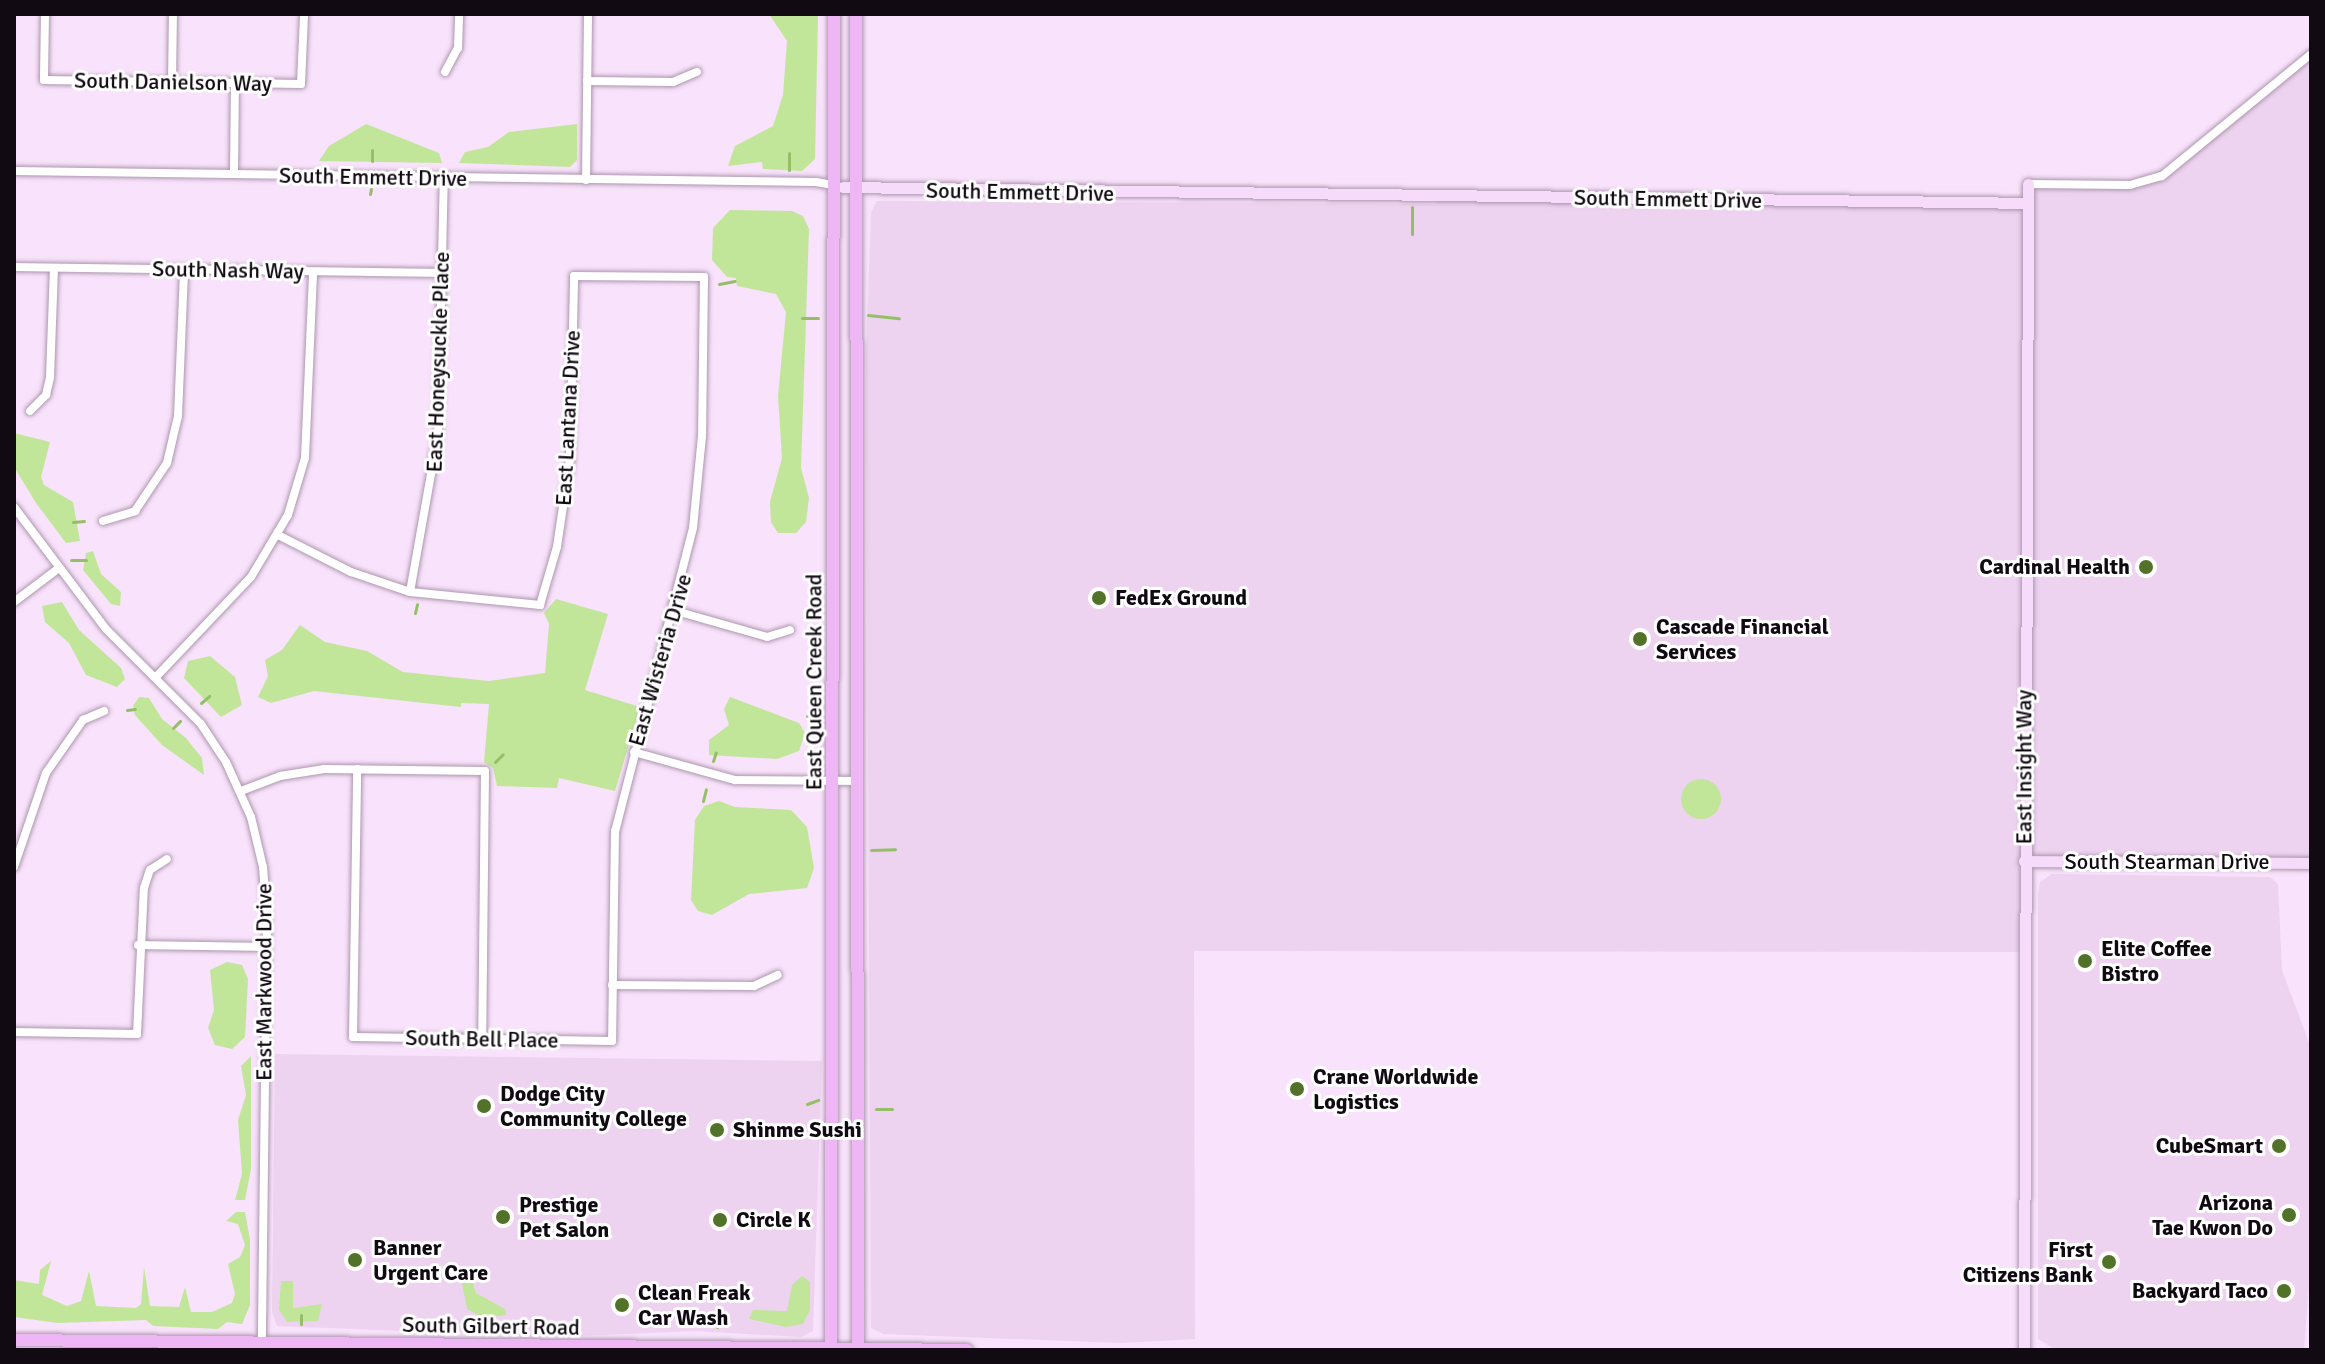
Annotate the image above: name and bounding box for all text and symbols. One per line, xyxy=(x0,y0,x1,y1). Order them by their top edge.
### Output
street label: South Danielson Way xyxy=(74,67,272,97)
street label: South Emmett Drive xyxy=(279,162,467,192)
street label: South Emmett Drive xyxy=(926,177,1114,207)
street label: South Emmett Drive xyxy=(1574,184,1762,214)
street label: East Honeysuckle Place xyxy=(421,251,455,473)
street label: South Nash Way xyxy=(152,255,304,285)
street label: East Lantana Drive xyxy=(550,329,586,507)
place label: Cardinal Health xyxy=(1979,554,2130,580)
marker: Cardinal Health xyxy=(2137,558,2155,576)
street label: East Wisteria Drive xyxy=(623,571,697,749)
street label: East Queen Creek Road xyxy=(801,574,827,790)
place label: FedEx Ground xyxy=(1115,585,1247,611)
marker: FedEx Ground xyxy=(1090,589,1108,607)
place label: Cascade Financial Services xyxy=(1656,613,1829,664)
marker: Cascade Financial Services xyxy=(1631,630,1649,648)
street label: East Insight Way xyxy=(2011,690,2037,844)
street label: South Stearman Drive xyxy=(2065,849,2269,875)
street label: East Markwood Drive xyxy=(251,883,277,1081)
place label: Elite Coffee Bistro xyxy=(2101,935,2212,986)
marker: Elite Coffee Bistro xyxy=(2076,952,2094,970)
street label: South Bell Place xyxy=(405,1024,559,1054)
place label: Crane Worldwide Logistics xyxy=(1313,1063,1478,1114)
place label: Dodge City Community College xyxy=(500,1080,687,1132)
marker: Crane Worldwide Logistics xyxy=(1288,1080,1306,1098)
marker: Dodge City Community College xyxy=(475,1097,493,1115)
place label: Shinme Sushi xyxy=(733,1117,862,1143)
marker: Shinme Sushi xyxy=(708,1121,726,1139)
place label: CubeSmart xyxy=(2156,1133,2263,1159)
marker: CubeSmart xyxy=(2270,1137,2288,1155)
place label: Arizona Tae Kwon Do xyxy=(2152,1189,2273,1240)
place label: Prestige Pet Salon xyxy=(519,1191,609,1242)
marker: Arizona Tae Kwon Do xyxy=(2280,1206,2298,1224)
place label: Circle K xyxy=(736,1207,811,1233)
marker: Prestige Pet Salon xyxy=(494,1208,512,1226)
marker: Circle K xyxy=(711,1211,729,1229)
place label: Banner Urgent Care xyxy=(373,1234,488,1286)
place label: First Citizens Bank xyxy=(1963,1236,2093,1288)
marker: Banner Urgent Care xyxy=(344,1249,366,1271)
marker: First Citizens Bank xyxy=(2100,1253,2118,1271)
place label: Backyard Taco xyxy=(2132,1278,2268,1304)
place label: Clean Freak Car Wash xyxy=(638,1279,751,1330)
marker: Backyard Taco xyxy=(2275,1282,2293,1300)
marker: Clean Freak Car Wash xyxy=(613,1296,631,1314)
street label: South Gilbert Road xyxy=(402,1311,580,1341)

